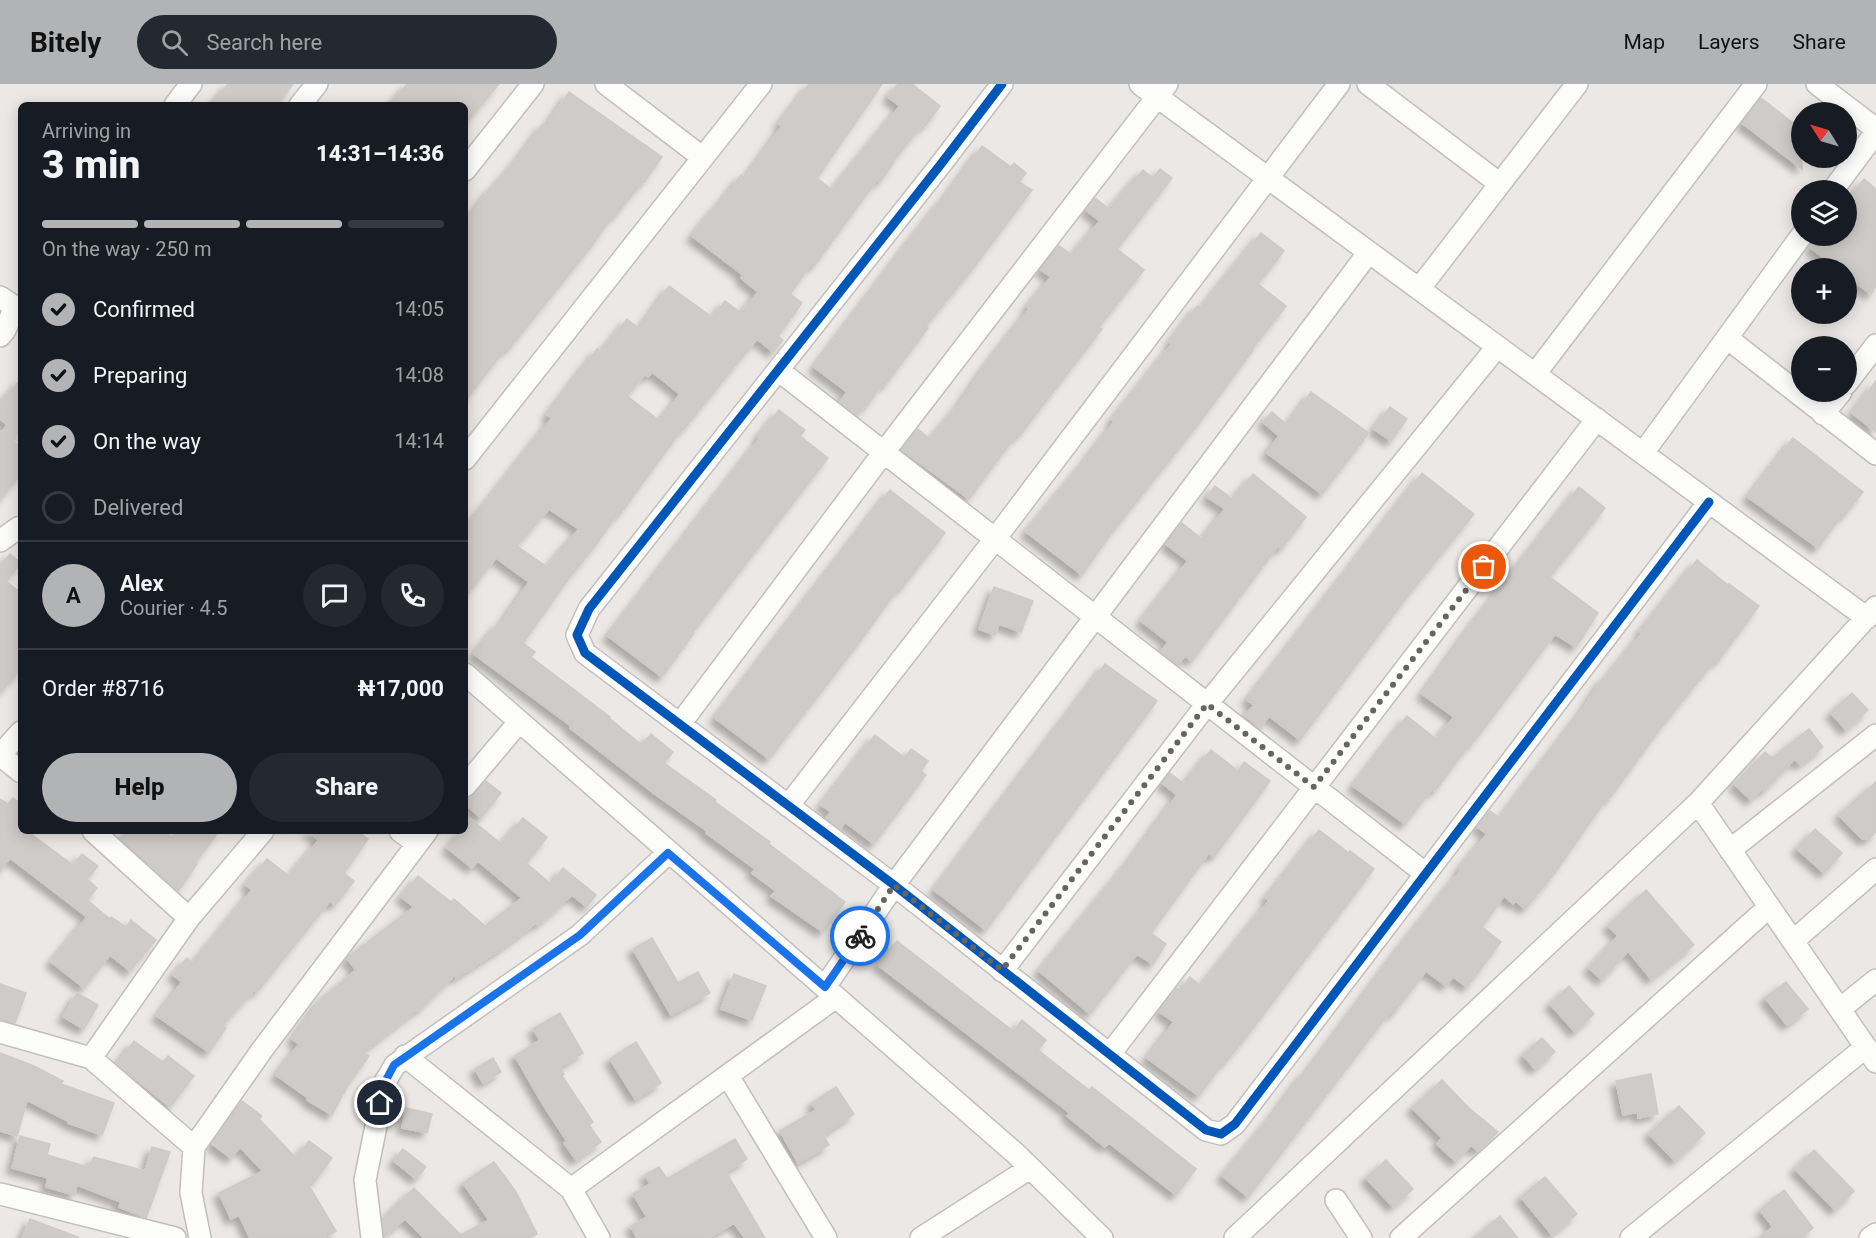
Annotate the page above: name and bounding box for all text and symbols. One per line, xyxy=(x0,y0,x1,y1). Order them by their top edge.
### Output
search box xyxy=(137,15,557,69)
text: Bitely xyxy=(30,26,101,59)
icon: search xyxy=(158,26,191,59)
text: Search here xyxy=(206,30,322,55)
text: Map xyxy=(1623,30,1665,54)
text: Layers xyxy=(1698,30,1759,54)
text: Share xyxy=(1792,30,1846,54)
north arrow xyxy=(1791,102,1857,168)
map controls xyxy=(1791,102,1857,402)
text: Arriving in xyxy=(42,119,131,143)
text: 14:31–14:36 xyxy=(316,141,444,166)
text: 3 min xyxy=(42,142,140,188)
button: layers xyxy=(1791,180,1857,246)
text: On the way · 250 m xyxy=(42,237,211,261)
button: + xyxy=(1791,258,1857,324)
icon: check xyxy=(42,293,75,326)
text: Confirmed xyxy=(93,297,195,322)
text: 14:05 xyxy=(394,297,444,321)
button: − xyxy=(1791,336,1857,402)
icon: check xyxy=(42,359,75,392)
text: Preparing xyxy=(93,363,187,388)
text: 14:08 xyxy=(394,363,444,387)
icon: check xyxy=(42,425,75,458)
text: On the way xyxy=(93,429,201,454)
text: 14:14 xyxy=(394,429,444,453)
text: Delivered xyxy=(93,495,183,520)
pin xyxy=(1458,541,1509,592)
icon: bag xyxy=(1467,550,1500,583)
button: chat xyxy=(303,564,366,627)
button: phone xyxy=(381,564,444,627)
text: Alex xyxy=(120,571,164,596)
text: A xyxy=(66,583,81,608)
text: Courier · 4.5 xyxy=(120,596,227,620)
text: Order #8716 xyxy=(42,676,164,701)
text: ₦17,000 xyxy=(358,676,444,701)
button: Help xyxy=(42,753,237,822)
button: Share xyxy=(249,753,444,822)
courier xyxy=(830,906,890,966)
icon: bike xyxy=(844,920,877,953)
pin xyxy=(354,1077,405,1128)
icon: home xyxy=(363,1086,396,1119)

